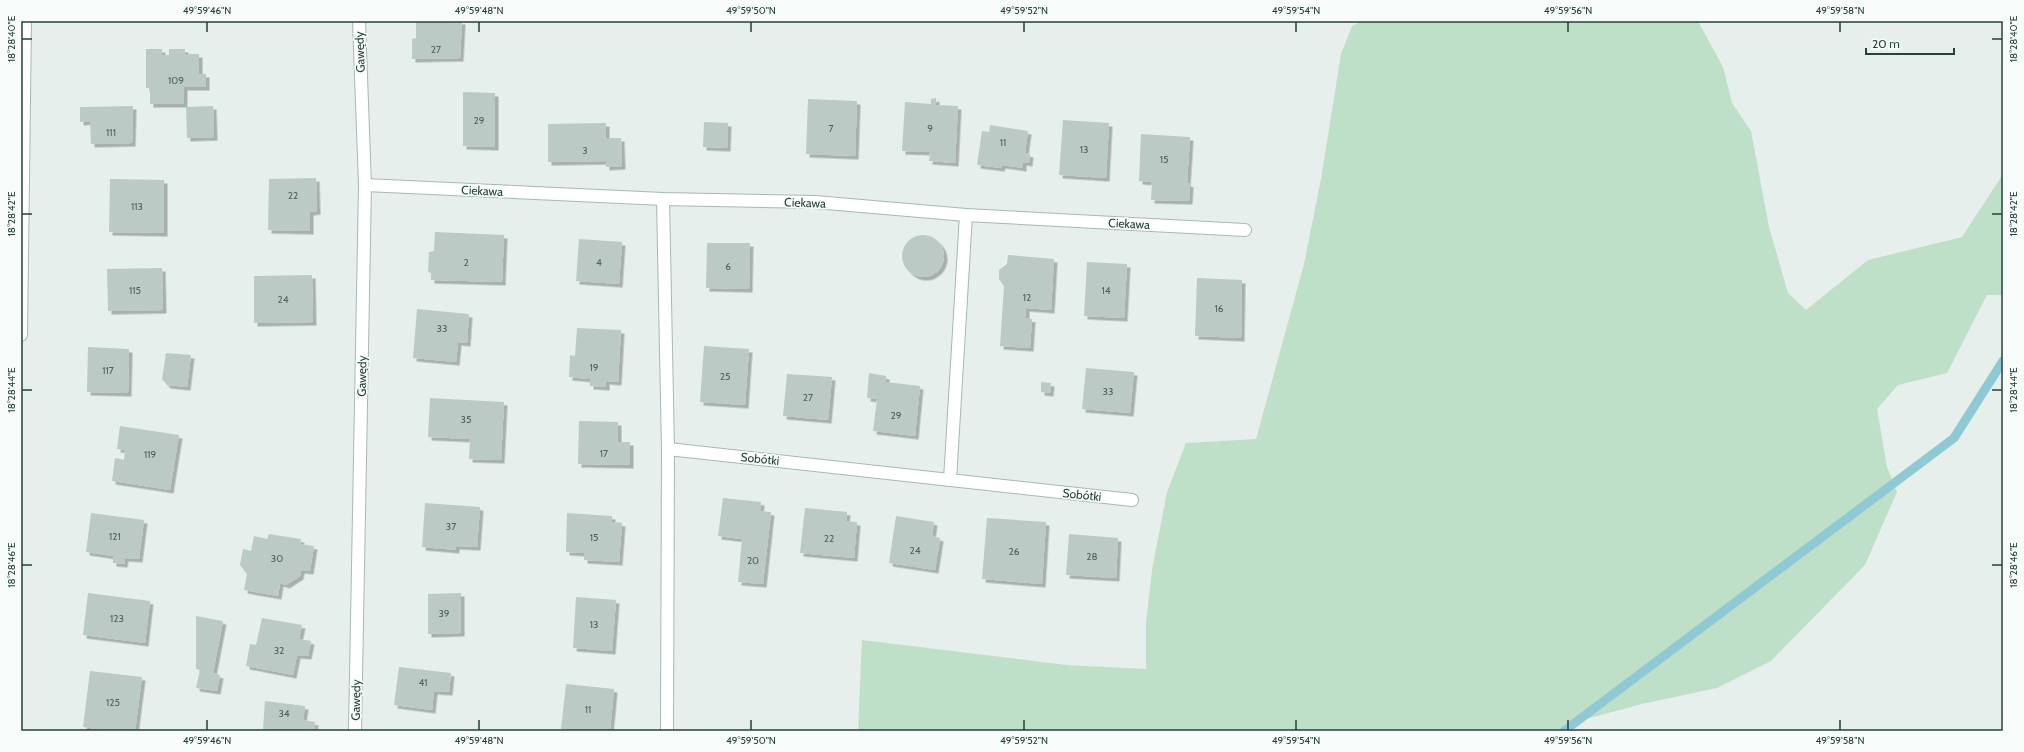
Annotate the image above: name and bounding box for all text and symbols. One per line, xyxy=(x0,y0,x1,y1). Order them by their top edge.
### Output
text: 49°59'46"N xyxy=(183,4,231,17)
text: 49°59'48"N xyxy=(454,4,504,17)
text: 49°59'50"N xyxy=(726,4,776,17)
text: 49°59'52"N xyxy=(1000,4,1048,17)
text: 49°59'54"N xyxy=(1272,4,1320,17)
text: 49°59'56"N xyxy=(1544,4,1592,17)
text: 49°59'58"N xyxy=(1816,4,1864,17)
text: 18°28'40"E xyxy=(5,15,18,62)
text: 18°28'40"E xyxy=(2007,15,2020,62)
scale bar xyxy=(1866,30,1954,56)
street label: Gawędy xyxy=(351,31,368,73)
text: 20 m xyxy=(1872,36,1900,51)
house number: 27 xyxy=(431,43,441,56)
house number: 109 xyxy=(168,74,184,87)
house number: 29 xyxy=(474,114,485,127)
house number: 7 xyxy=(828,122,834,135)
house number: 9 xyxy=(927,122,933,135)
house number: 111 xyxy=(106,126,116,139)
house number: 11 xyxy=(1000,136,1006,149)
house number: 13 xyxy=(1080,143,1088,156)
house number: 3 xyxy=(582,144,588,157)
house number: 15 xyxy=(1160,153,1168,166)
street label: Ciekawa xyxy=(461,182,504,199)
house number: 22 xyxy=(288,189,298,202)
text: 18°28'42"E xyxy=(5,191,18,236)
text: 18°28'42"E xyxy=(2007,191,2020,236)
street label: Ciekawa xyxy=(784,194,826,211)
house number: 113 xyxy=(131,200,143,213)
street label: Ciekawa xyxy=(1108,215,1151,232)
house number: 2 xyxy=(463,256,469,269)
house number: 4 xyxy=(596,256,602,269)
house number: 6 xyxy=(725,260,731,273)
house number: 115 xyxy=(129,284,141,297)
house number: 14 xyxy=(1101,284,1111,297)
house number: 12 xyxy=(1023,291,1031,304)
house number: 24 xyxy=(277,293,289,306)
house number: 16 xyxy=(1215,302,1224,315)
house number: 33 xyxy=(437,322,447,335)
street label: Gawędy xyxy=(354,355,369,397)
house number: 19 xyxy=(590,361,599,374)
house number: 117 xyxy=(102,364,114,377)
text: 18°28'44"E xyxy=(5,367,18,413)
text: 18°28'44"E xyxy=(2007,367,2020,413)
house number: 25 xyxy=(720,370,730,383)
house number: 33 xyxy=(1103,385,1113,398)
house number: 27 xyxy=(803,391,813,404)
house number: 29 xyxy=(891,409,902,422)
house number: 35 xyxy=(461,413,471,426)
house number: 17 xyxy=(600,447,608,460)
house number: 119 xyxy=(144,448,156,461)
street label: Sobótki xyxy=(740,449,780,468)
street label: Sobótki xyxy=(1062,485,1102,504)
house number: 37 xyxy=(446,520,456,533)
house number: 121 xyxy=(109,530,121,543)
house number: 15 xyxy=(590,531,598,544)
house number: 22 xyxy=(824,532,834,545)
text: 18°28'46"E xyxy=(5,542,18,588)
text: 18°28'46"E xyxy=(2007,542,2020,588)
house number: 24 xyxy=(909,544,921,557)
house number: 26 xyxy=(1009,545,1020,558)
house number: 28 xyxy=(1086,550,1098,563)
house number: 30 xyxy=(271,552,283,565)
house number: 20 xyxy=(747,554,759,567)
house number: 39 xyxy=(438,607,450,620)
house number: 123 xyxy=(110,612,124,625)
house number: 13 xyxy=(590,618,598,631)
house number: 32 xyxy=(274,644,284,657)
house number: 41 xyxy=(418,676,428,689)
street label: Gawędy xyxy=(348,679,363,721)
house number: 125 xyxy=(106,696,120,709)
house number: 11 xyxy=(585,703,591,716)
house number: 34 xyxy=(278,707,290,720)
text: 49°59'46"N xyxy=(183,734,231,747)
text: 49°59'48"N xyxy=(454,734,504,747)
text: 49°59'50"N xyxy=(726,734,776,747)
text: 49°59'52"N xyxy=(1000,734,1048,747)
text: 49°59'54"N xyxy=(1272,734,1320,747)
text: 49°59'56"N xyxy=(1544,734,1592,747)
text: 49°59'58"N xyxy=(1816,734,1864,747)

